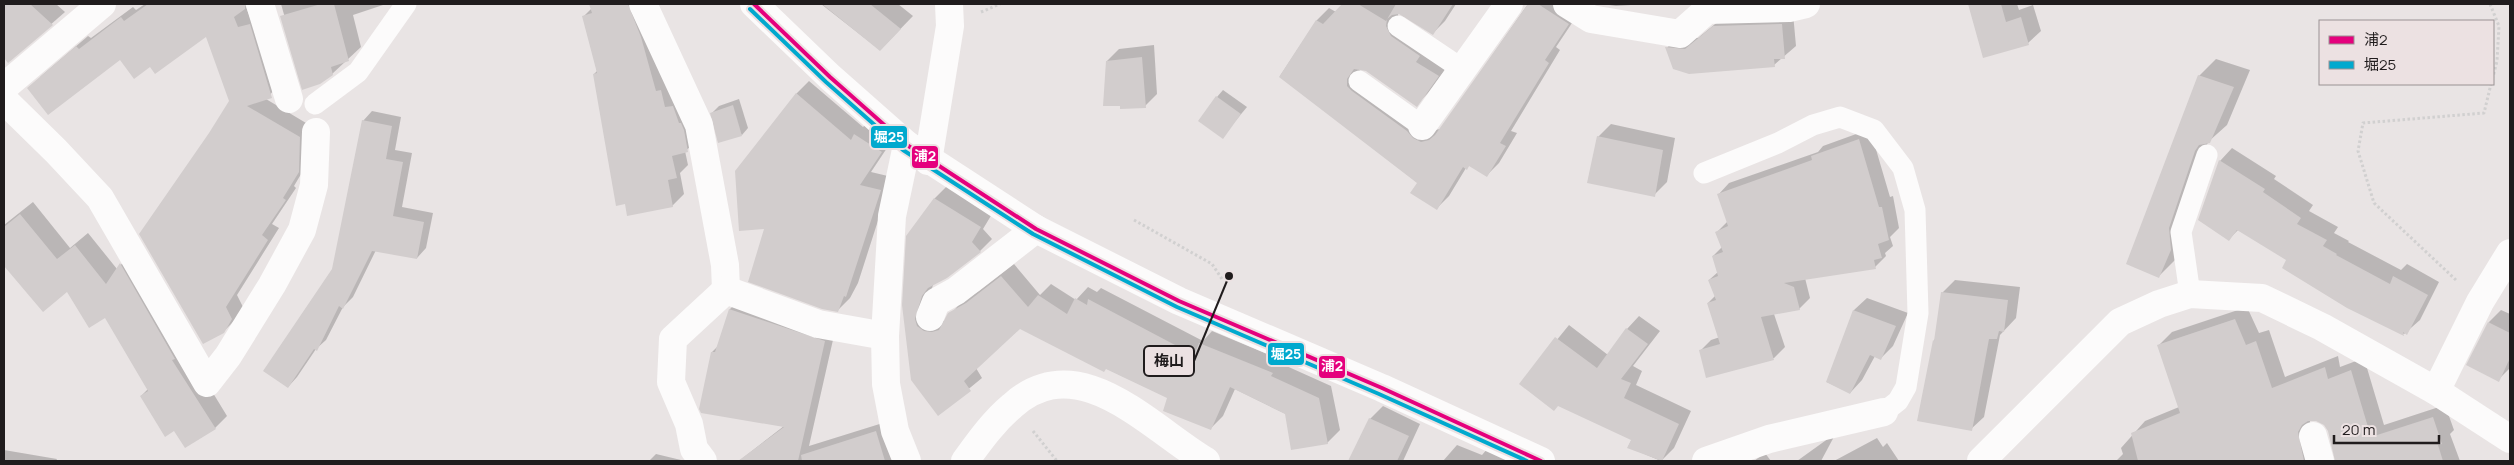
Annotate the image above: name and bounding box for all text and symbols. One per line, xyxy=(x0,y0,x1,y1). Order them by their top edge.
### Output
legend xyxy=(2319,20,2494,85)
text: 浦2 xyxy=(2364,29,2388,50)
text: 堀25 xyxy=(2364,54,2396,75)
line badge: 堀25 xyxy=(870,125,908,149)
text: 堀25 xyxy=(874,127,904,146)
line badge: 浦2 xyxy=(911,145,939,169)
text: 浦2 xyxy=(914,146,936,165)
line badge: 堀25 xyxy=(1267,342,1305,366)
text: 堀25 xyxy=(1271,344,1301,363)
callout: 梅山 xyxy=(1144,346,1194,376)
text: 梅山 xyxy=(1154,350,1184,371)
line badge: 浦2 xyxy=(1318,355,1346,379)
text: 浦2 xyxy=(1321,356,1343,375)
scale bar xyxy=(2334,412,2439,444)
text: 20 m xyxy=(2342,419,2375,440)

